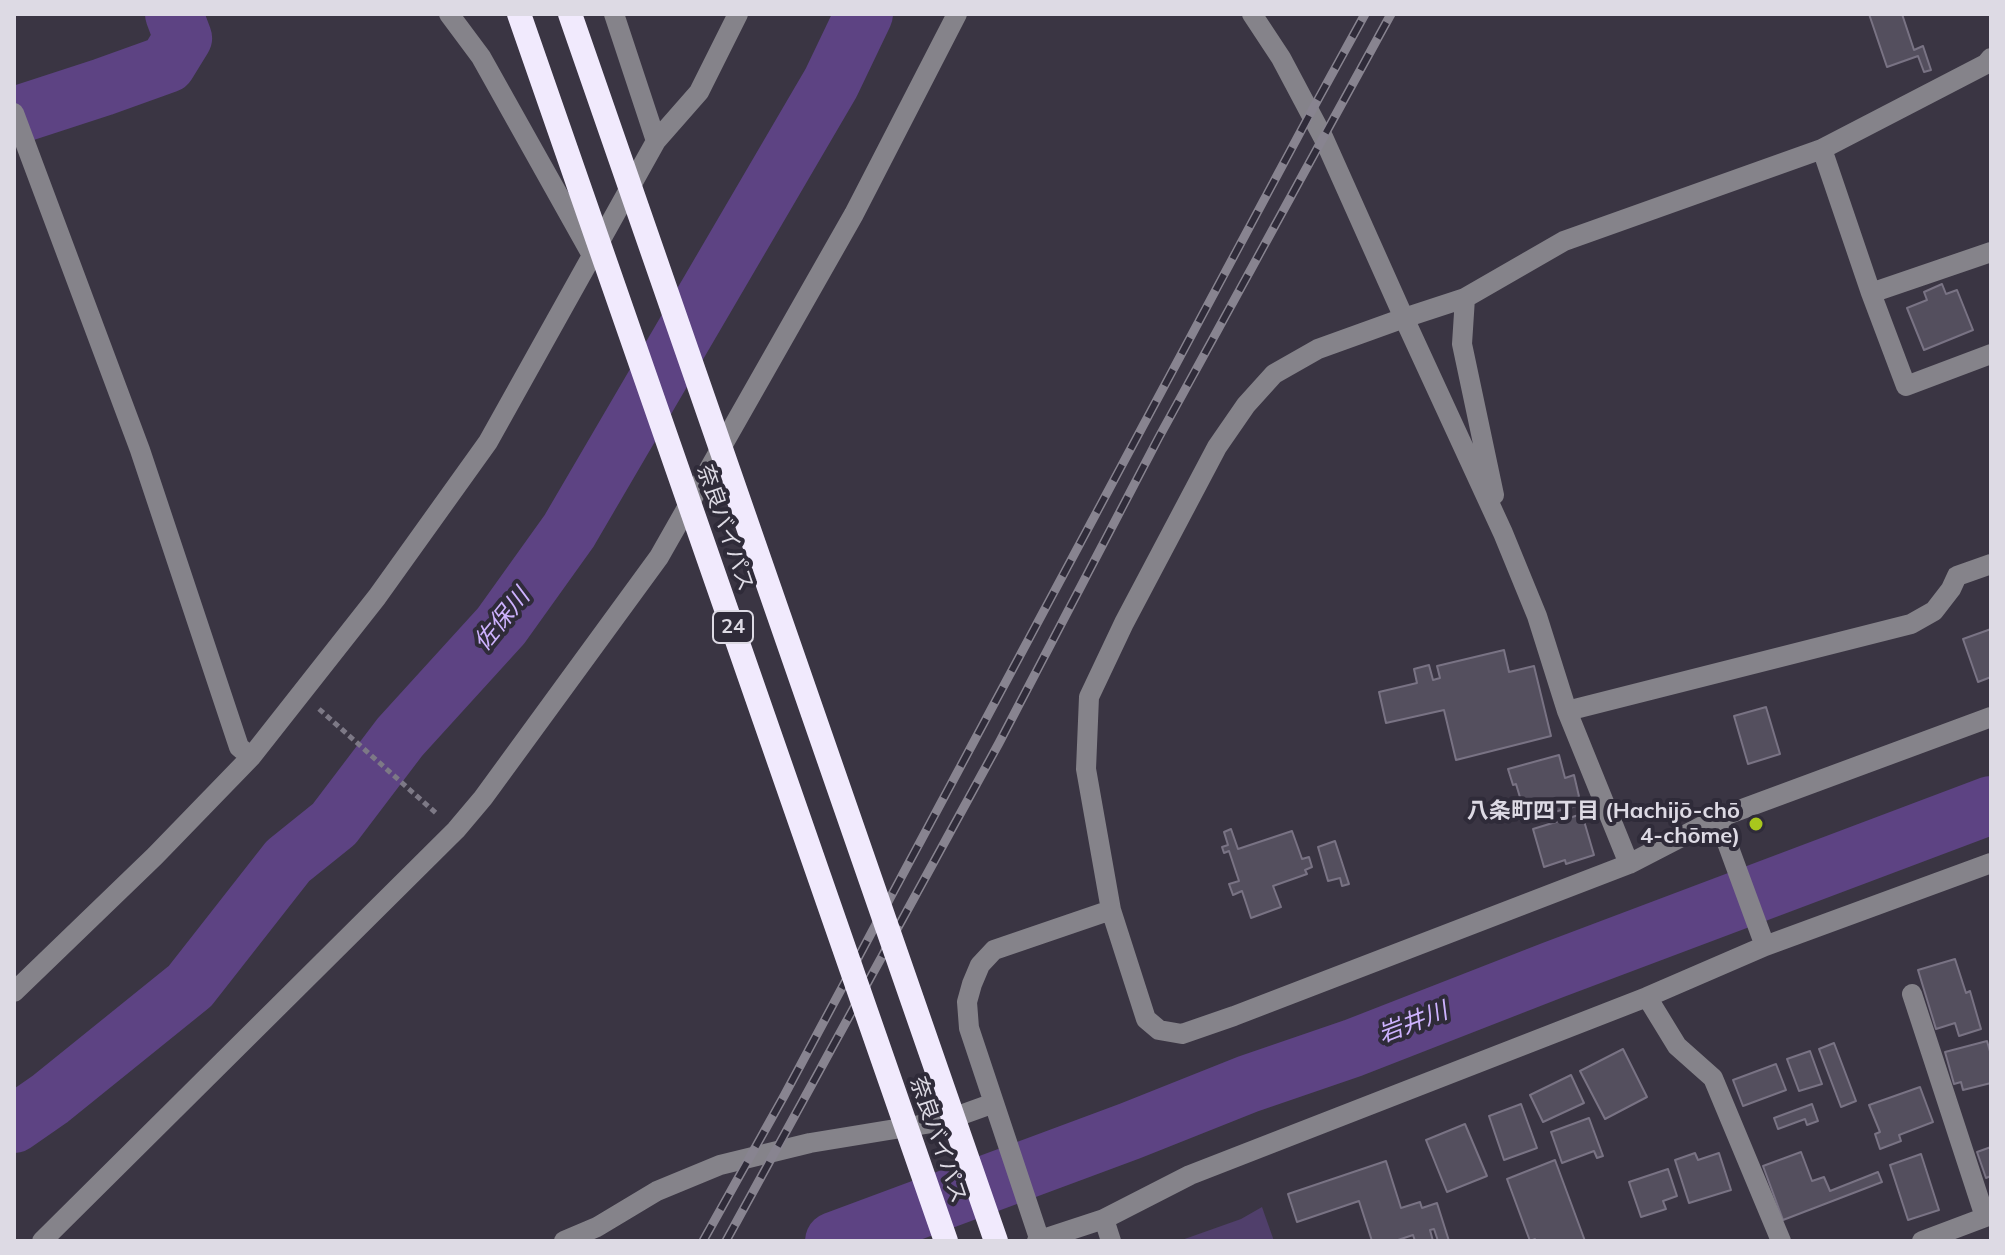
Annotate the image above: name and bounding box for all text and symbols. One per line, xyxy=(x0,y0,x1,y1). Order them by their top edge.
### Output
street label: 奈良バイパス xyxy=(691,461,759,595)
water label: 佐保川 xyxy=(468,583,536,657)
road number: 24 xyxy=(713,611,753,643)
place label: 八条町四丁目 (Hachijō-chō 4-chōme) xyxy=(1467,798,1740,850)
marker: 八条町四丁目 (Hachijō-chō 4-chōme) xyxy=(1747,815,1765,833)
water label: 岩井川 xyxy=(1374,997,1452,1049)
street label: 奈良バイパス xyxy=(904,1073,972,1207)

